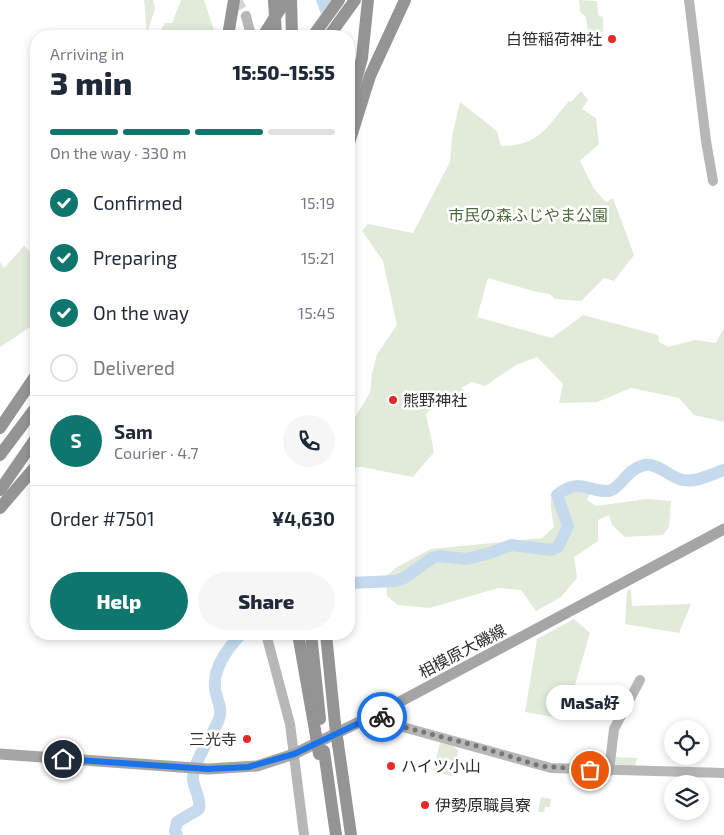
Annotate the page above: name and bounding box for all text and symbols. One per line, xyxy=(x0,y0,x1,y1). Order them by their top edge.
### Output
place label: 白笹稲荷神社 xyxy=(506,29,602,48)
marker: 白笹稲荷神社 xyxy=(606,33,618,45)
text: Arriving in xyxy=(50,44,124,63)
text: 15:50–15:55 xyxy=(232,61,335,84)
text: 3 min xyxy=(50,63,132,101)
text: On the way · 330 m xyxy=(50,143,186,162)
icon: check xyxy=(50,189,78,217)
text: Confirmed xyxy=(93,191,183,214)
text: 15:19 xyxy=(301,193,335,212)
park label: 市民の森ふじやま公園 xyxy=(448,205,608,224)
icon: check xyxy=(50,244,78,272)
text: Preparing xyxy=(93,246,177,269)
text: 15:21 xyxy=(301,248,335,267)
icon: check xyxy=(50,299,78,327)
text: On the way xyxy=(93,301,189,324)
text: 15:45 xyxy=(298,303,335,322)
text: Delivered xyxy=(93,356,175,379)
place label: 熊野神社 xyxy=(403,390,467,409)
marker: 熊野神社 xyxy=(387,394,399,406)
button: phone xyxy=(283,415,335,467)
text: Sam xyxy=(114,420,153,443)
text: S xyxy=(70,429,82,452)
text: Courier · 4.7 xyxy=(114,443,198,462)
text: Order #7501 xyxy=(50,507,155,530)
text: ¥4,630 xyxy=(272,507,335,530)
button: Help xyxy=(50,572,188,630)
button: Share xyxy=(198,572,335,630)
street label: 相模原大磯線 xyxy=(415,620,509,681)
callout: MaSa好 xyxy=(546,685,634,720)
courier xyxy=(357,692,407,742)
text: MaSa好 xyxy=(560,693,620,712)
icon: bike xyxy=(368,703,396,731)
map controls xyxy=(664,720,709,820)
button: locate xyxy=(664,720,709,765)
place label: 三光寺 xyxy=(189,729,237,748)
marker: 三光寺 xyxy=(241,733,253,745)
pin xyxy=(42,738,84,780)
icon: home xyxy=(49,745,77,773)
pin xyxy=(569,749,611,791)
place label: ハイツ小山 xyxy=(401,756,481,775)
icon: bag xyxy=(576,756,604,784)
marker: ハイツ小山 xyxy=(385,760,397,772)
button: layers xyxy=(664,775,709,820)
place label: 伊勢原職員寮 xyxy=(435,795,531,814)
marker: 伊勢原職員寮 xyxy=(419,799,431,811)

